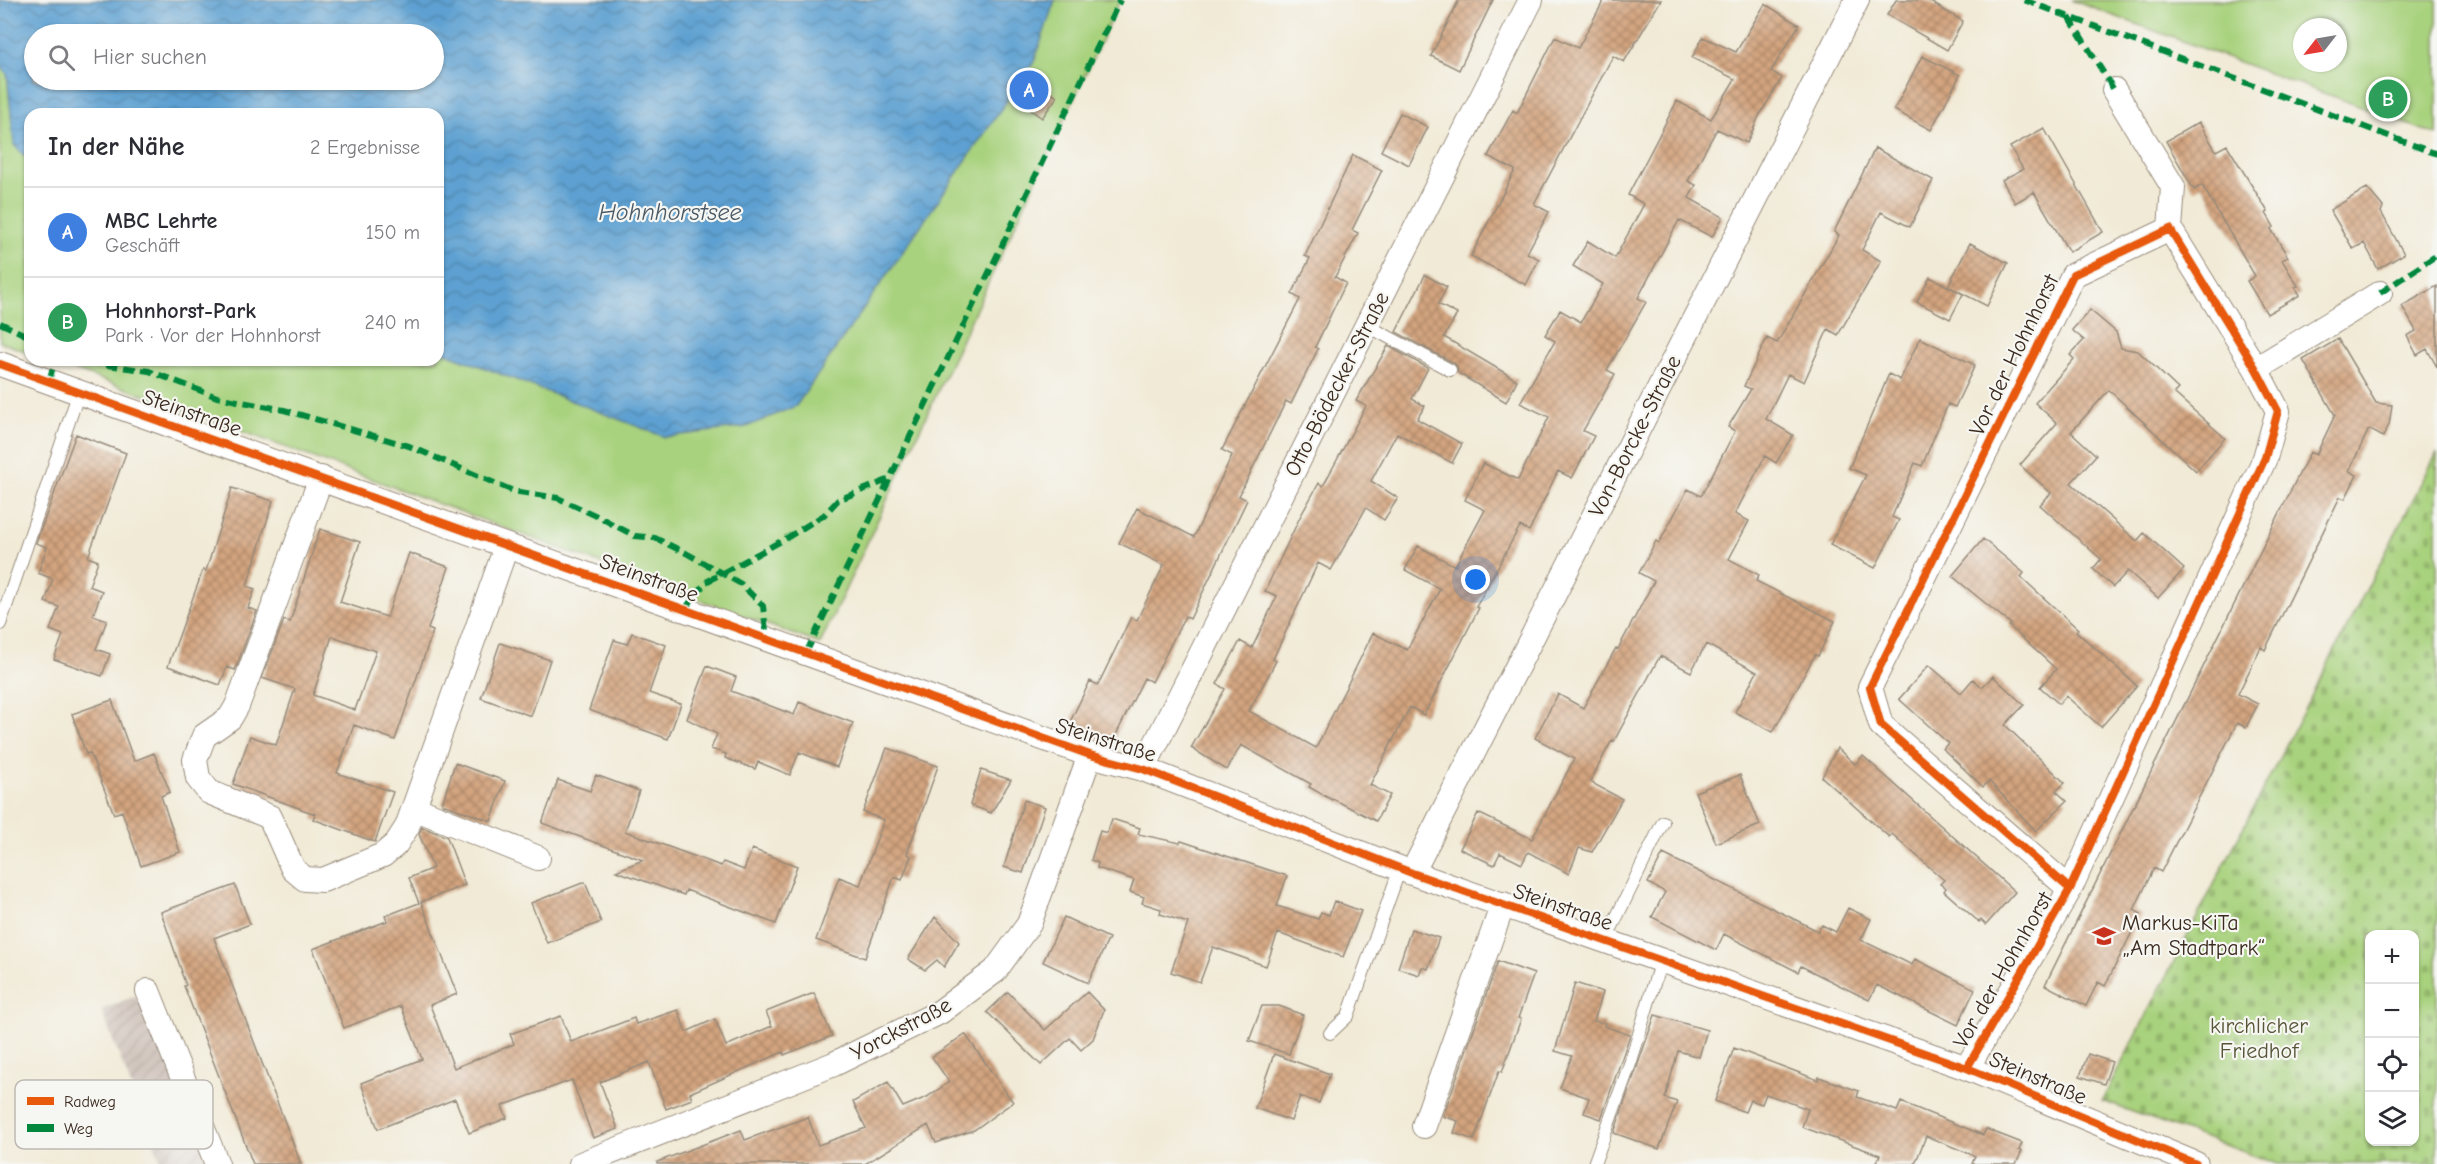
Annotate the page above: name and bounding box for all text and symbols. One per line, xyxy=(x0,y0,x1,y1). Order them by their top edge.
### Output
north arrow xyxy=(2293,18,2347,72)
search box xyxy=(24,24,444,90)
icon: search xyxy=(45,41,78,74)
text: Hier suchen xyxy=(93,44,207,70)
pin: A xyxy=(1010,68,1048,112)
pin: B xyxy=(2368,76,2408,122)
text: In der Nähe xyxy=(48,132,185,162)
text: 2 Ergebnisse xyxy=(310,136,420,159)
water label: Hohnhorstsee xyxy=(598,198,742,226)
text: MBC Lehrte xyxy=(105,208,217,234)
text: A xyxy=(62,221,73,244)
text: 150 m xyxy=(366,221,420,244)
text: Geschäft xyxy=(105,234,180,257)
street label: Vor der Hohnhorst xyxy=(1964,270,2065,440)
street label: Otto-Bödecker-Straße xyxy=(1279,287,1395,481)
text: Hohnhorst-Park xyxy=(105,298,256,324)
text: B xyxy=(61,311,74,334)
text: 240 m xyxy=(365,311,420,334)
text: Park · Vor der Hohnhorst xyxy=(105,324,320,347)
street label: Von-Borcke-Straße xyxy=(1583,351,1687,521)
street label: Steinstraße xyxy=(139,384,245,442)
street label: Steinstraße xyxy=(596,548,702,608)
your location xyxy=(1461,565,1490,594)
street label: Steinstraße xyxy=(1053,712,1159,768)
street label: Steinstraße xyxy=(1510,878,1616,936)
street label: Vor der Hohnhorst xyxy=(1948,887,2059,1053)
place label: Markus-KiTa „Am Stadtpark“ xyxy=(2122,910,2265,961)
school or university icon: Markus-KiTa „Am Stadtpark“ xyxy=(2091,923,2117,949)
map controls xyxy=(2365,930,2419,1146)
button: + xyxy=(2365,930,2419,984)
button: − xyxy=(2365,984,2419,1038)
street label: Yorckstraße xyxy=(846,992,956,1066)
park label: kirchlicher Friedhof xyxy=(2210,1013,2308,1064)
button: locate xyxy=(2365,1038,2419,1092)
street label: Steinstraße xyxy=(1985,1046,2091,1110)
legend xyxy=(15,1080,213,1149)
button: layers xyxy=(2365,1092,2419,1146)
text: Radweg xyxy=(64,1093,116,1111)
text: Weg xyxy=(64,1120,93,1138)

